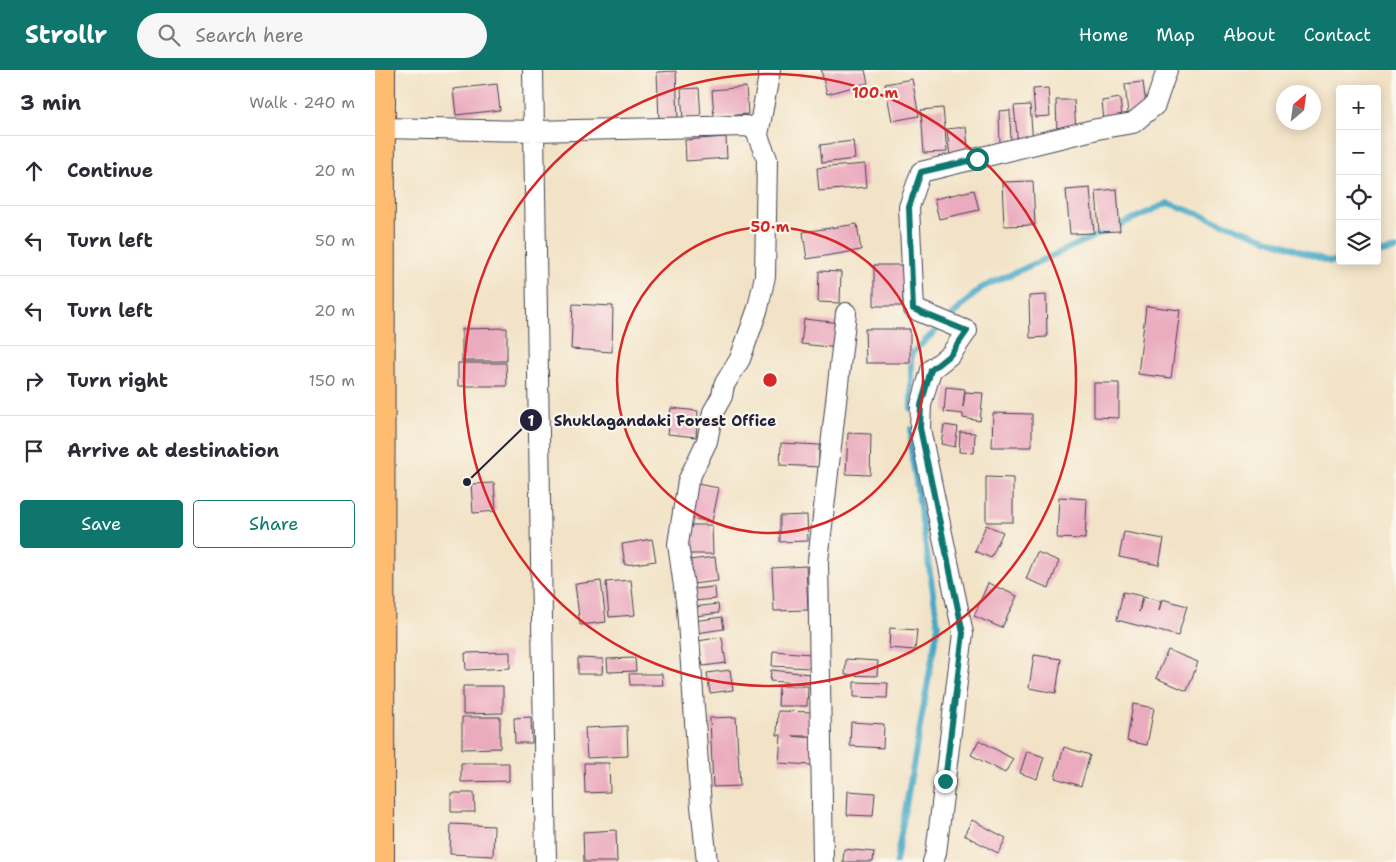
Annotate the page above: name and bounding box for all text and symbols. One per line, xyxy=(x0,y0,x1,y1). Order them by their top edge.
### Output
search box xyxy=(137,13,487,58)
text: Strollr xyxy=(25,19,107,51)
icon: search xyxy=(155,21,183,49)
text: Search here xyxy=(195,23,304,48)
text: Home xyxy=(1079,23,1128,47)
text: Map xyxy=(1156,23,1195,47)
text: About xyxy=(1223,23,1276,47)
text: Contact xyxy=(1304,23,1371,47)
text: 100 m xyxy=(852,83,898,103)
north arrow xyxy=(1276,85,1321,130)
map controls xyxy=(1336,85,1381,265)
button: + xyxy=(1336,85,1381,130)
text: 3 min xyxy=(20,89,81,117)
text: Walk · 240 m xyxy=(249,92,355,113)
button: − xyxy=(1336,130,1381,175)
route start xyxy=(966,148,989,171)
icon: ahead xyxy=(20,157,48,185)
text: Continue xyxy=(67,158,153,183)
text: 20 m xyxy=(314,160,355,181)
button: locate xyxy=(1336,175,1381,220)
text: 50 m xyxy=(751,217,790,237)
button: layers xyxy=(1336,220,1381,265)
icon: left xyxy=(20,227,48,255)
text: Turn left xyxy=(67,228,153,253)
text: 50 m xyxy=(315,230,355,251)
icon: left xyxy=(20,297,48,325)
text: Turn left xyxy=(67,298,153,323)
text: 20 m xyxy=(314,300,355,321)
icon: right xyxy=(20,367,48,395)
text: Turn right xyxy=(67,368,168,393)
text: 150 m xyxy=(308,370,355,391)
centre of rings xyxy=(761,371,779,389)
callout: Shuklagandaki Forest Office xyxy=(519,405,786,435)
text: 1 xyxy=(528,411,535,431)
text: Shuklagandaki Forest Office xyxy=(554,411,776,431)
icon: arrive xyxy=(20,437,48,465)
text: Arrive at destination xyxy=(67,438,279,463)
button: Save xyxy=(20,500,183,548)
button: Share xyxy=(193,500,355,548)
route end xyxy=(934,770,957,793)

